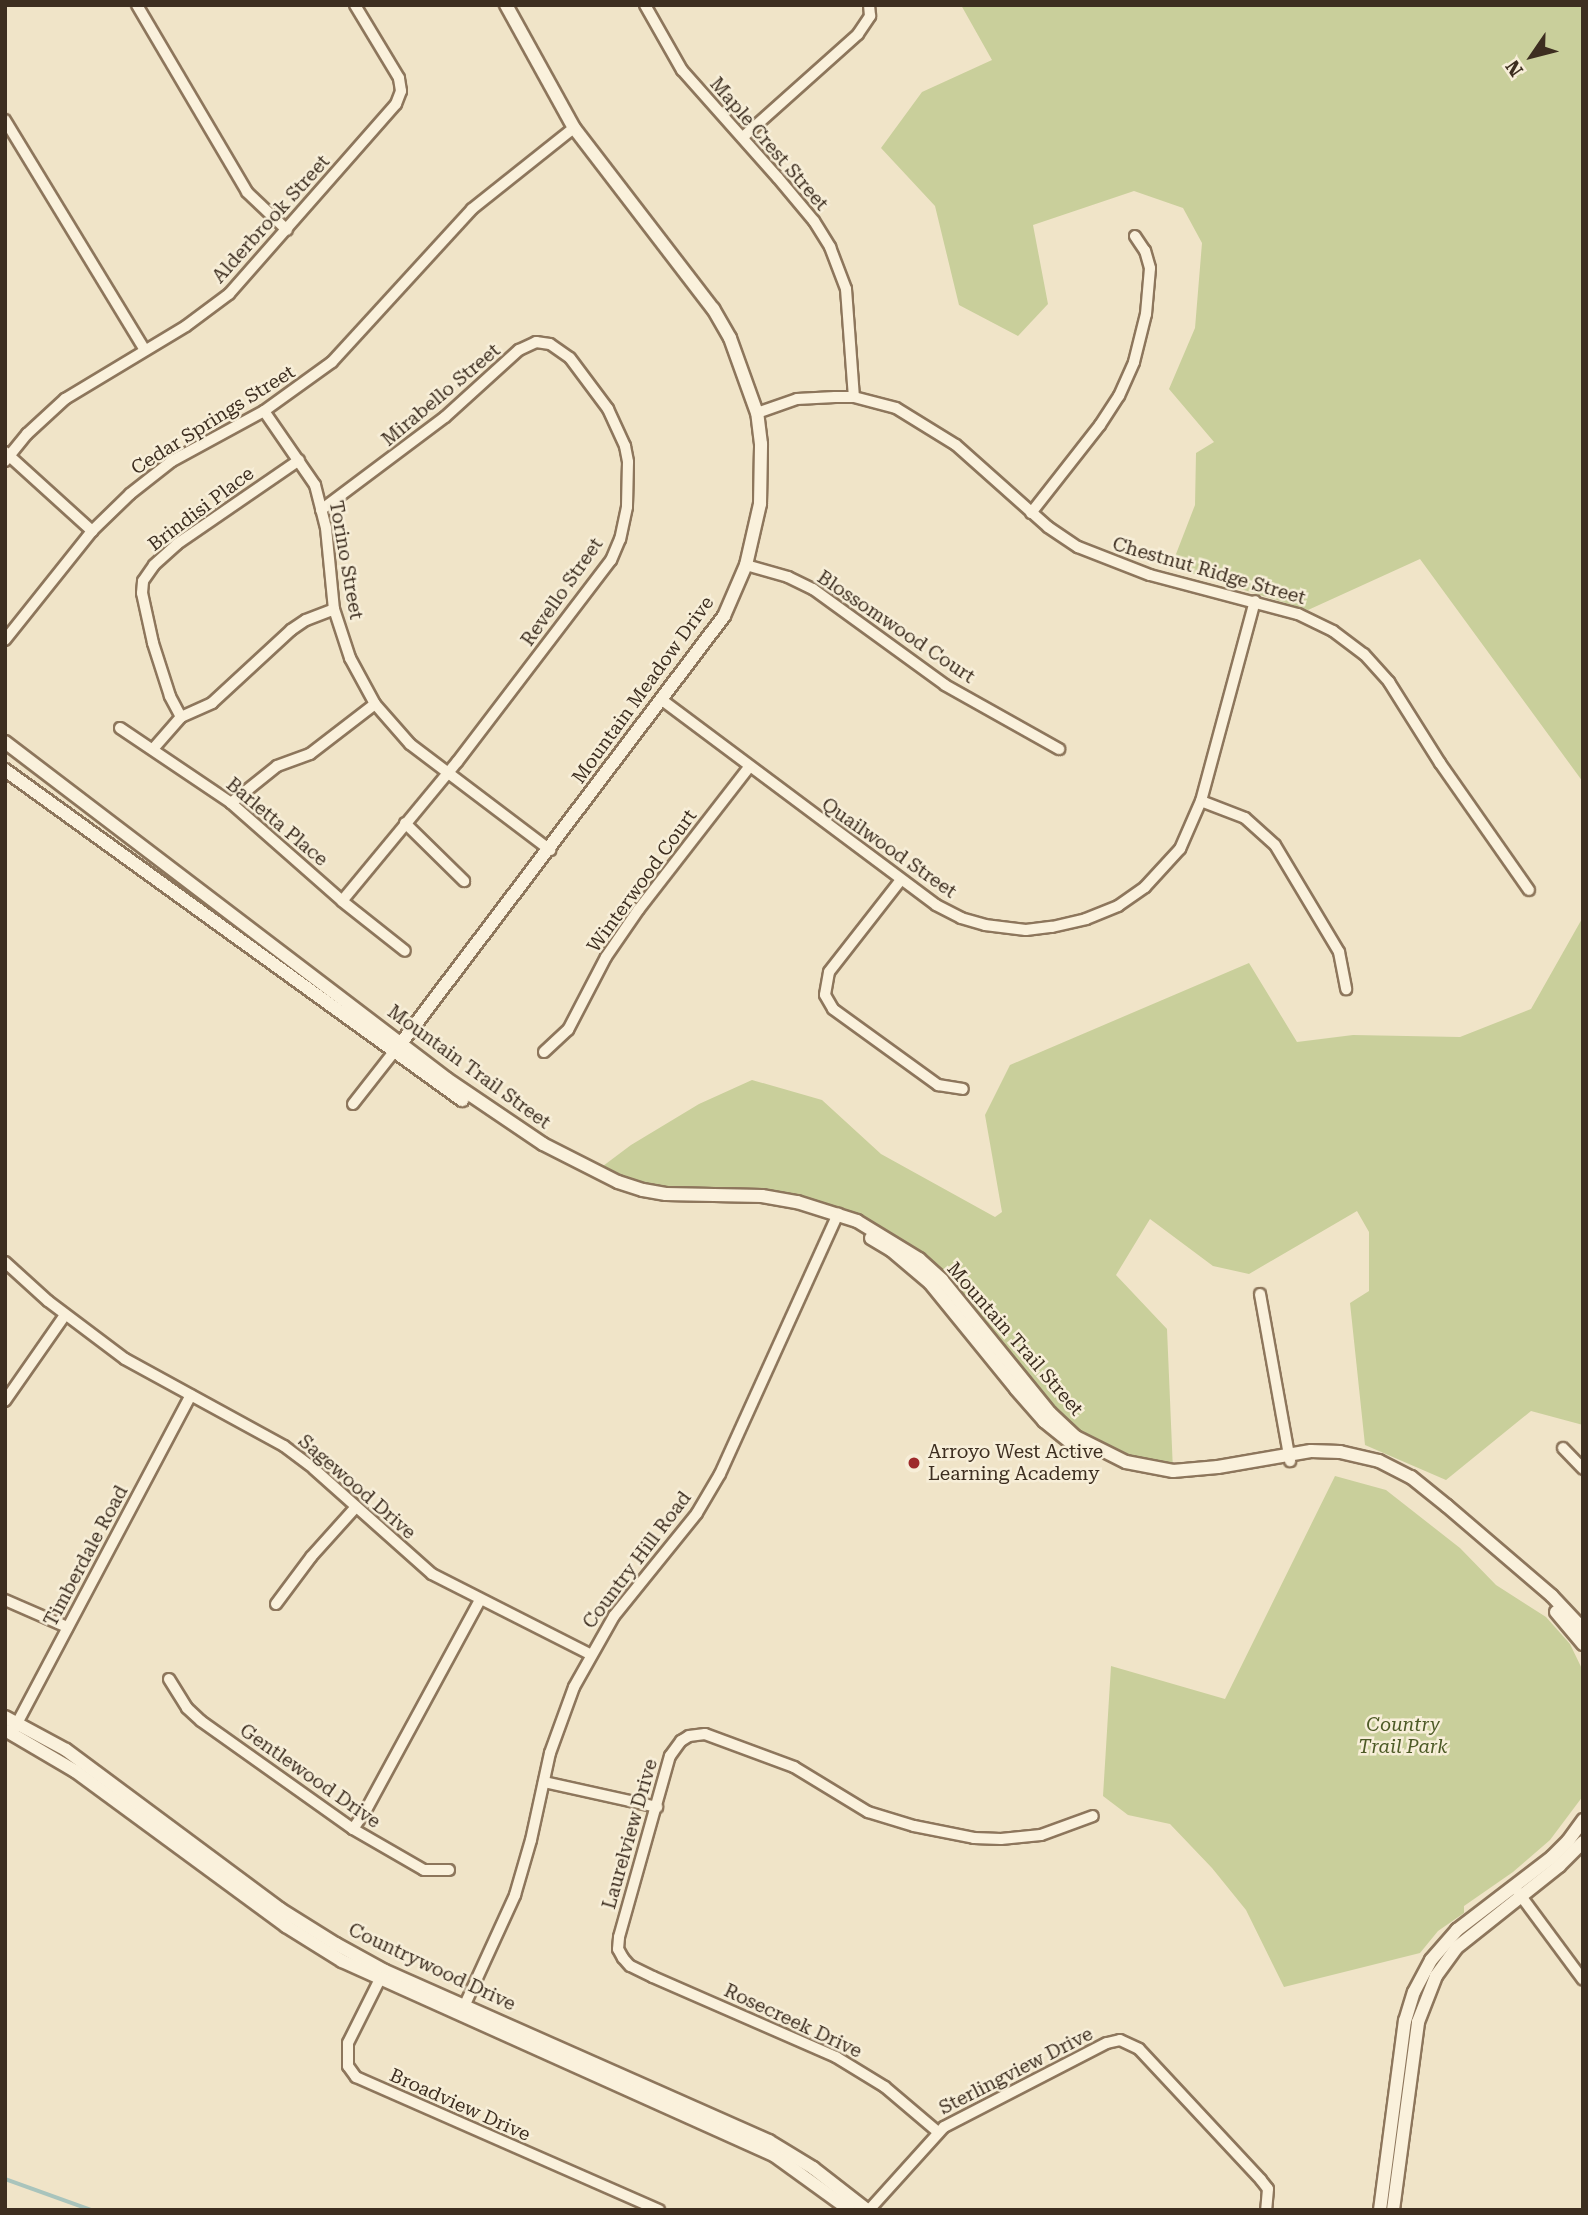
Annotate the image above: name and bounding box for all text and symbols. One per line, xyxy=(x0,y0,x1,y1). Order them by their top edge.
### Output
north arrow xyxy=(1497,21,1567,91)
text: N xyxy=(1501,56,1528,81)
street label: Maple Crest Street xyxy=(705,73,833,215)
street label: Alderbrook Street xyxy=(208,150,334,288)
street label: Mirabello Street xyxy=(377,339,505,451)
street label: Cedar Springs Street xyxy=(127,360,299,480)
street label: Brindisi Place xyxy=(144,462,258,556)
street label: Torino Street xyxy=(324,499,368,621)
street label: Chestnut Ridge Street xyxy=(1110,533,1308,609)
street label: Revello Street xyxy=(516,534,608,650)
street label: Blossomwood Court xyxy=(813,566,979,688)
street label: Mountain Meadow Drive xyxy=(567,592,719,788)
street label: Barletta Place xyxy=(222,773,332,871)
street label: Quailwood Street xyxy=(817,793,961,903)
street label: Winterwood Court xyxy=(582,805,702,957)
street label: Mountain Trail Street xyxy=(383,1000,555,1134)
street label: Mountain Trail Street xyxy=(942,1258,1088,1420)
street label: Sagewood Drive xyxy=(294,1430,420,1544)
place label: Arroyo West Active Learning Academy xyxy=(928,1441,1103,1485)
marker: Arroyo West Active Learning Academy xyxy=(906,1455,922,1471)
street label: Timberdale Road xyxy=(39,1482,133,1630)
street label: Country Hill Road xyxy=(578,1487,696,1633)
park label: Country Trail Park xyxy=(1358,1714,1448,1758)
street label: Gentlewood Drive xyxy=(235,1719,385,1833)
street label: Laurelview Drive xyxy=(598,1756,662,1912)
street label: Countrywood Drive xyxy=(345,1918,519,2016)
street label: Rosecreek Drive xyxy=(720,1979,866,2063)
street label: Sterlingview Drive xyxy=(935,2022,1097,2120)
street label: Broadview Drive xyxy=(386,2064,534,2146)

